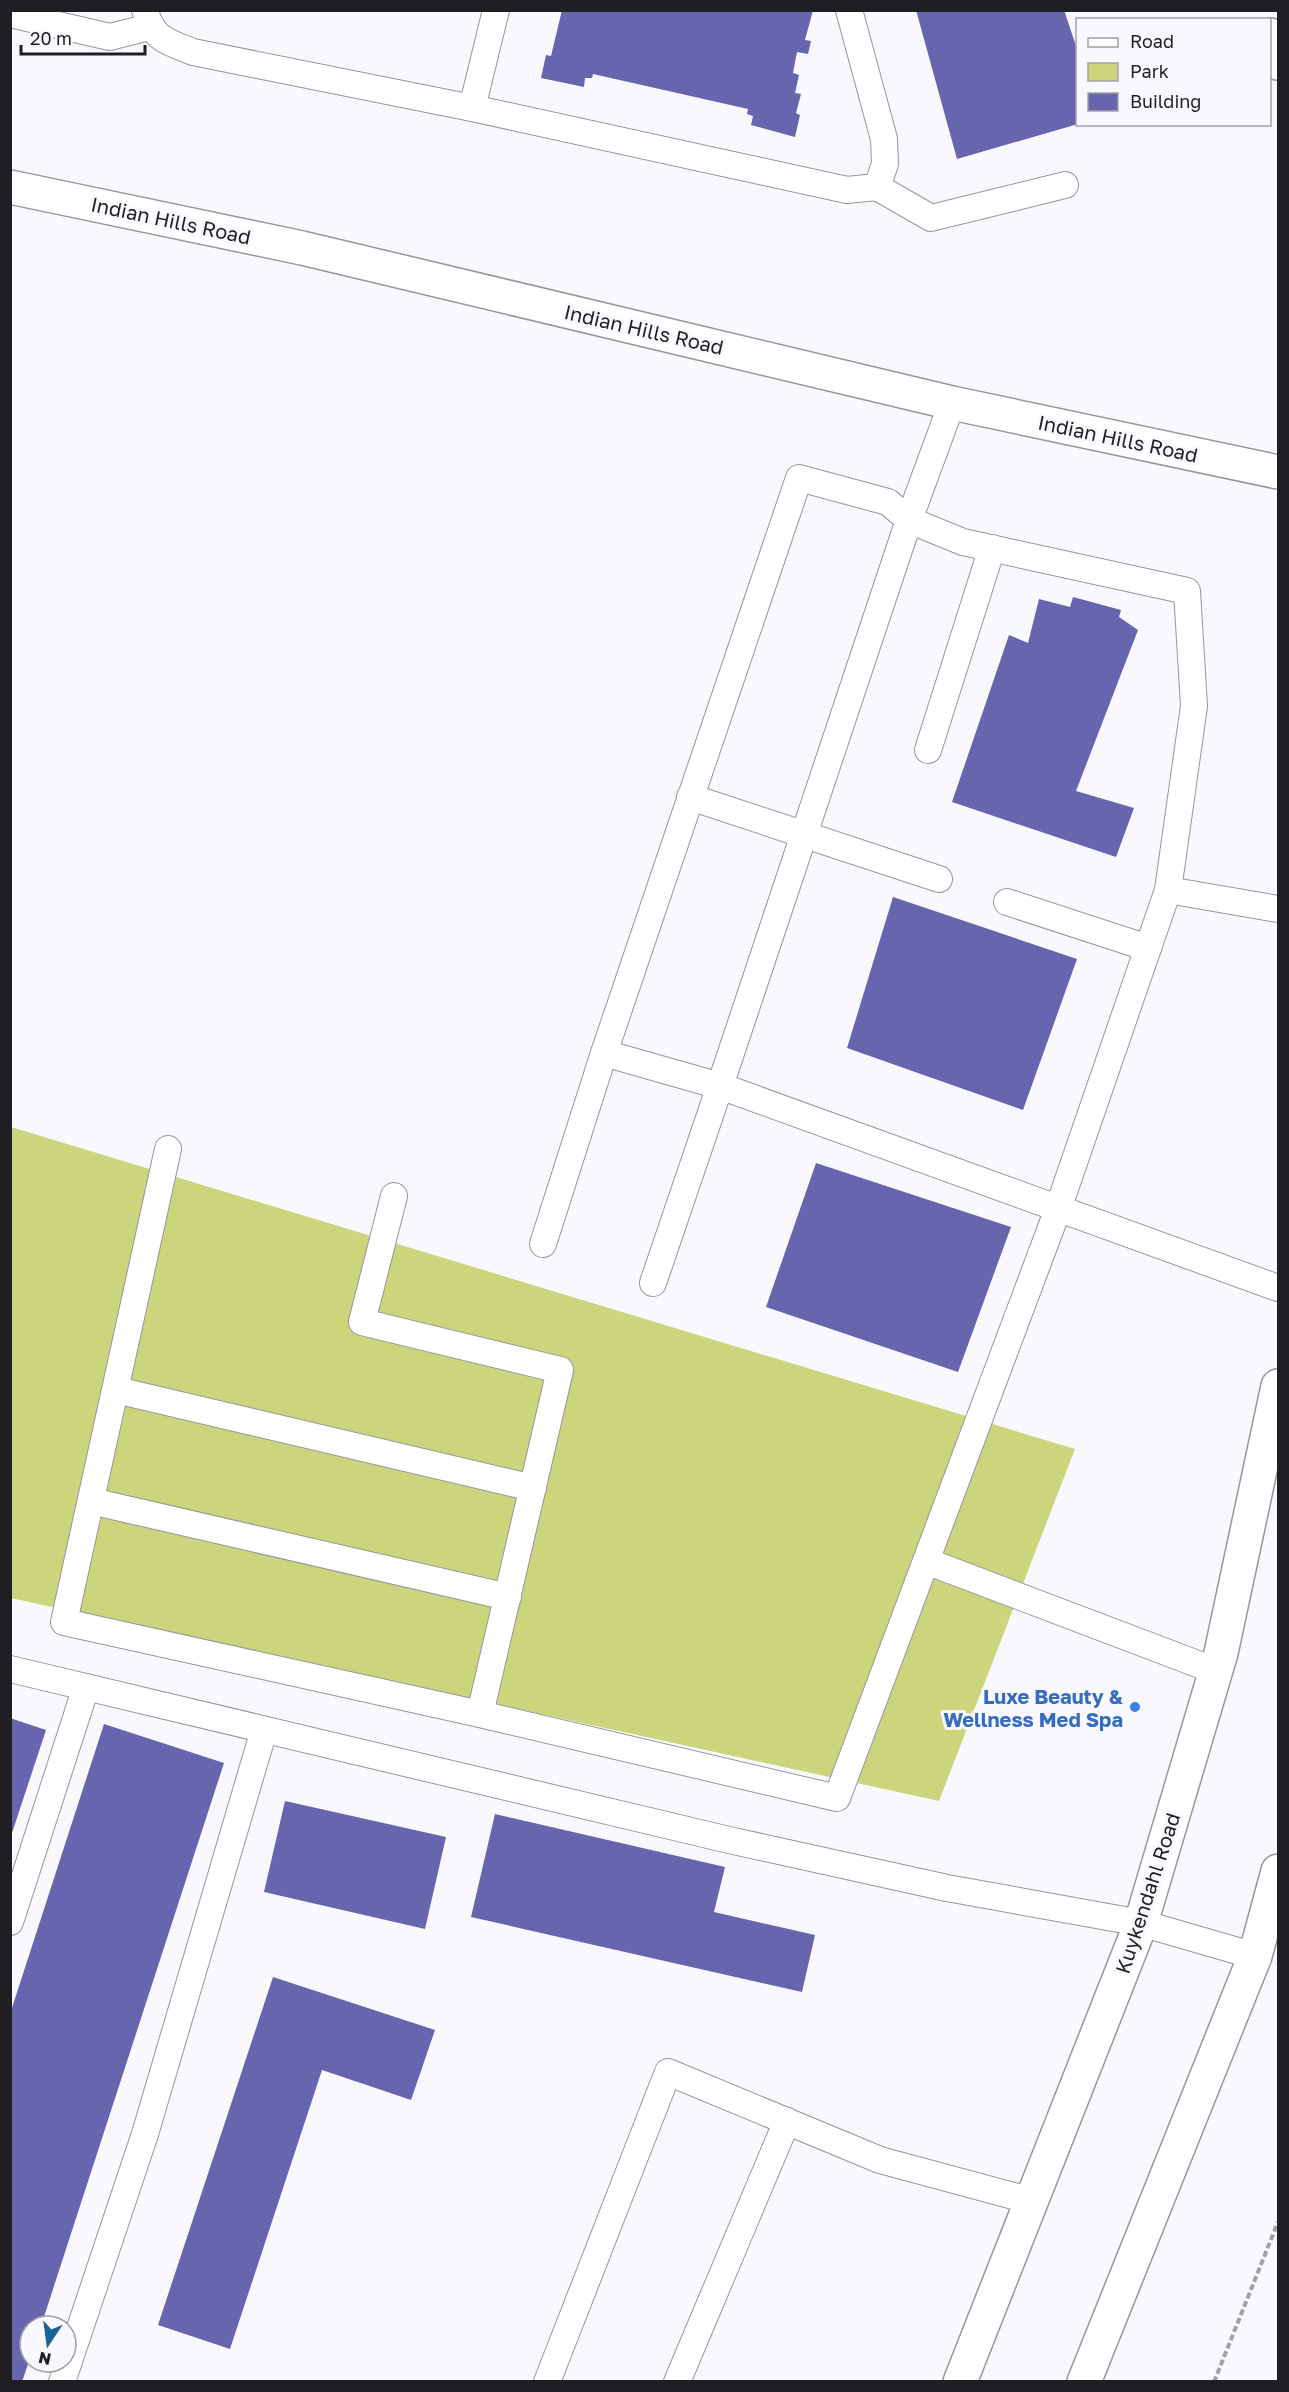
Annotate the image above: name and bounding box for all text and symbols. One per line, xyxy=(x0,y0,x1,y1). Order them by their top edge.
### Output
scale bar xyxy=(21,18,146,56)
legend xyxy=(1076,18,1271,126)
text: 20 m xyxy=(30,27,72,49)
text: Road xyxy=(1130,30,1174,52)
text: Park xyxy=(1130,60,1169,82)
text: Building xyxy=(1130,90,1201,112)
street label: Indian Hills Road xyxy=(89,191,253,249)
street label: Indian Hills Road xyxy=(562,299,726,359)
street label: Indian Hills Road xyxy=(1036,409,1200,467)
place label: Luxe Beauty & Wellness Med Spa xyxy=(943,1684,1124,1731)
marker: Luxe Beauty & Wellness Med Spa xyxy=(1128,1700,1142,1714)
street label: Kuykendahl Road xyxy=(1110,1809,1184,1977)
north arrow xyxy=(18,2314,78,2374)
text: N xyxy=(36,2348,53,2370)

